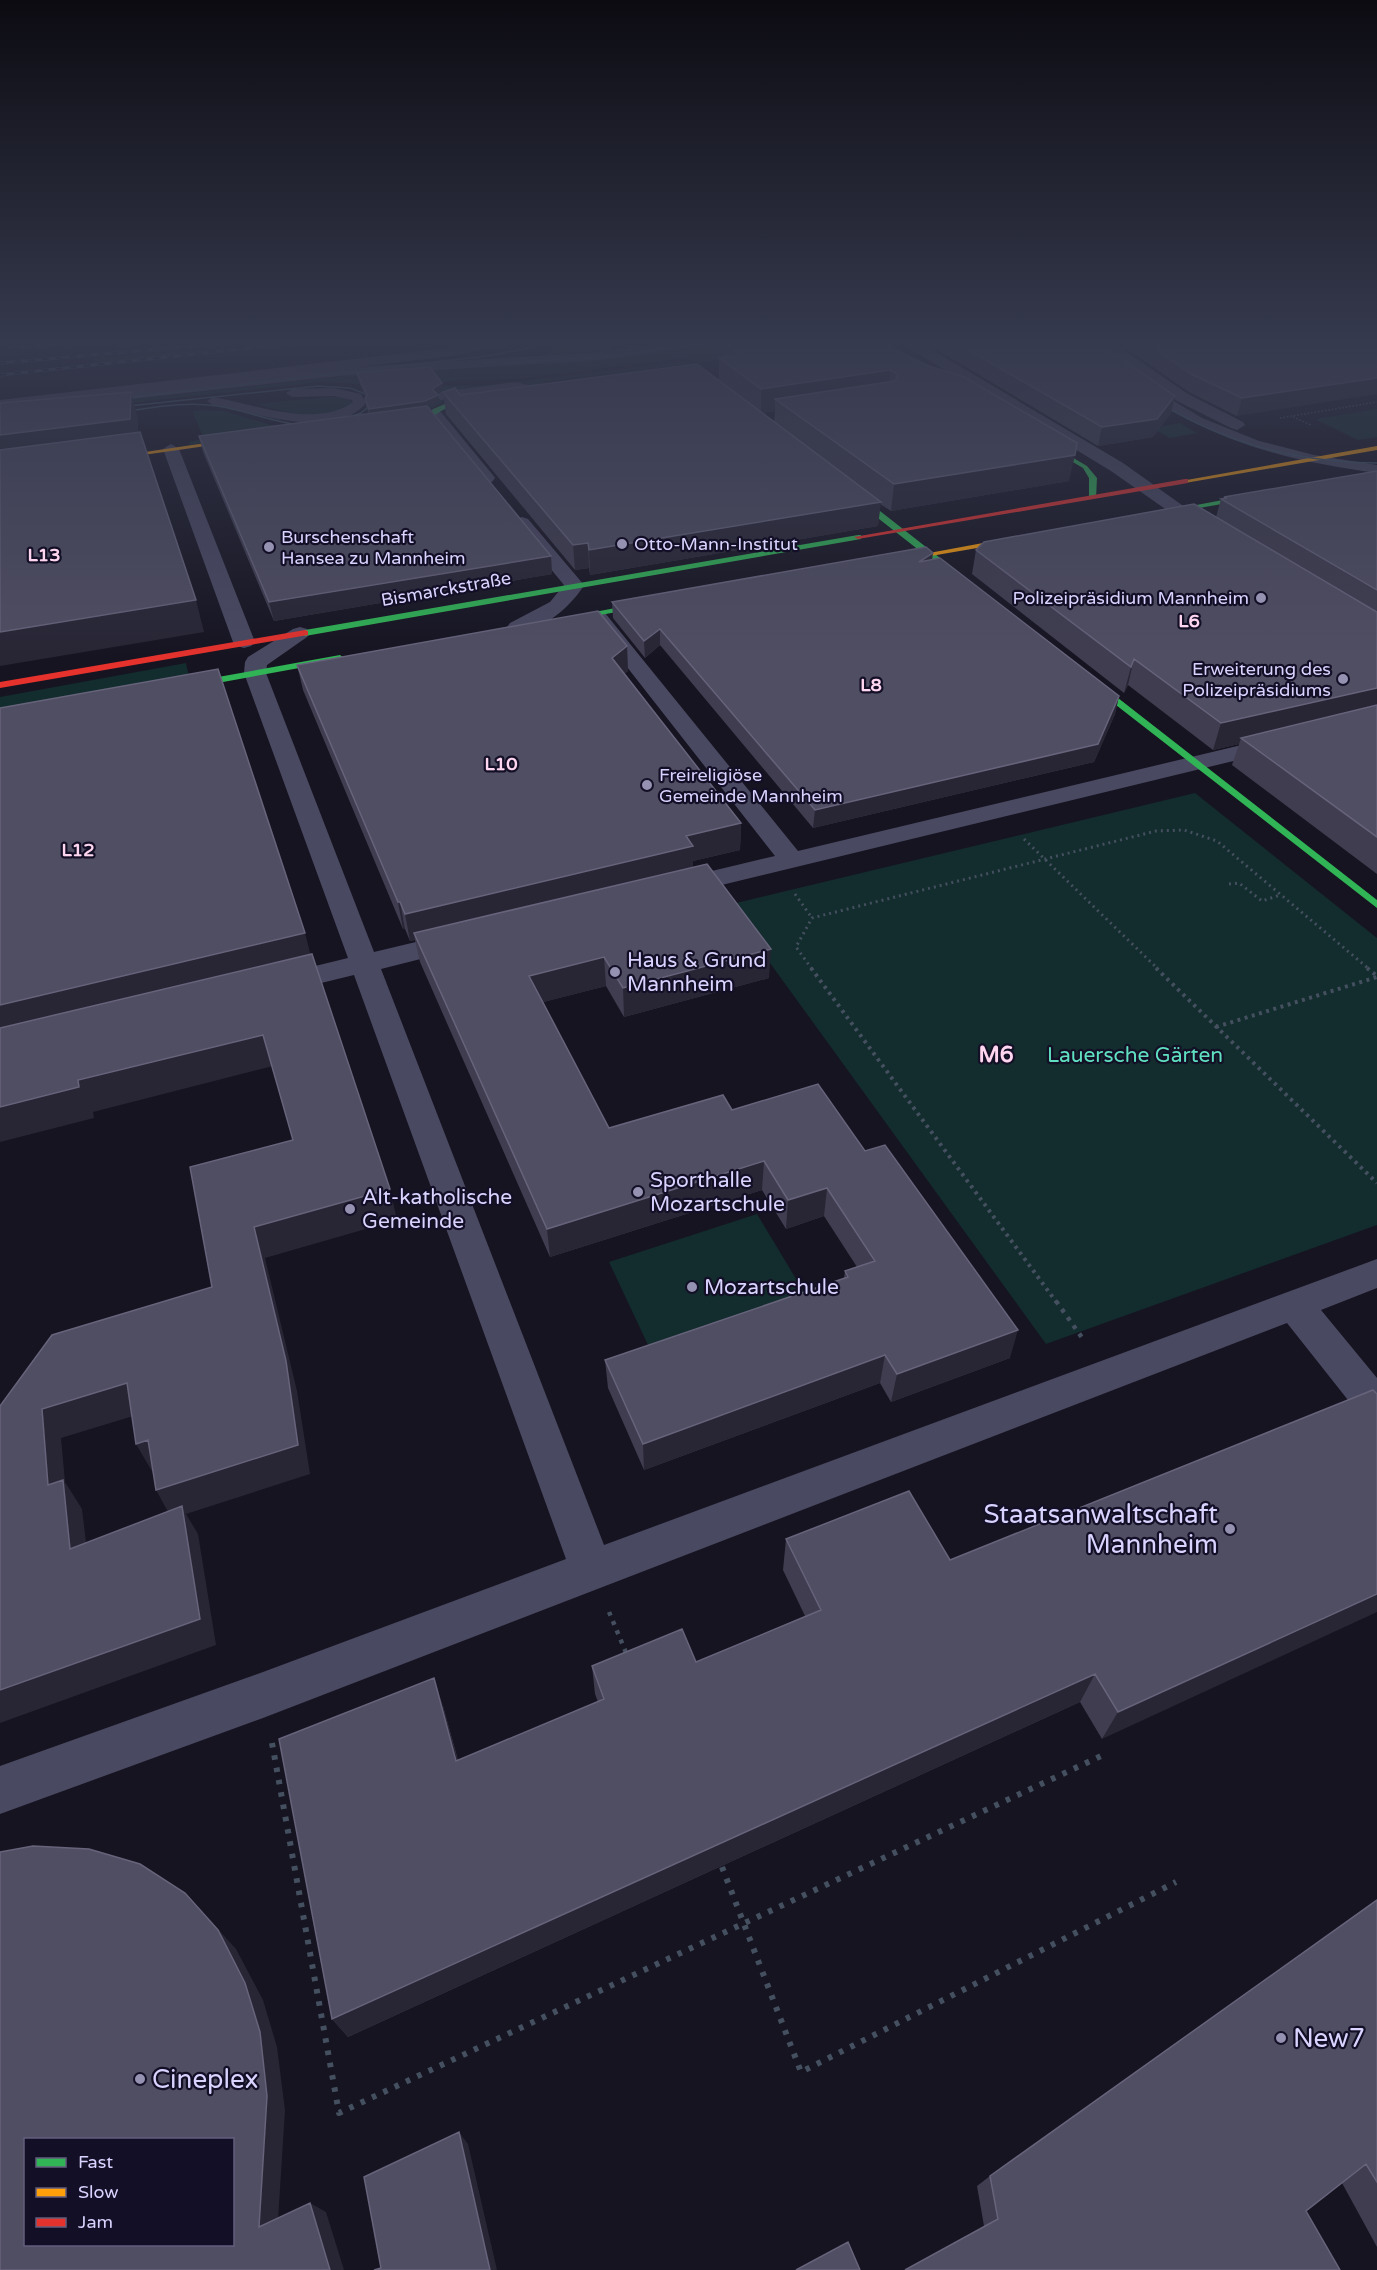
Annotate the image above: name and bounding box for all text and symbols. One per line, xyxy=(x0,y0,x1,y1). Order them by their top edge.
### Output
place label: Burschenschaft Hansea zu Mannheim xyxy=(281,526,465,569)
place label: Otto-Mann-Institut xyxy=(634,533,798,555)
marker: Otto-Mann-Institut xyxy=(615,537,629,551)
marker: Burschenschaft Hansea zu Mannheim xyxy=(262,540,276,554)
district label: L13 xyxy=(28,544,60,566)
street label: Bismarckstraße xyxy=(379,567,513,611)
place label: Polizeipräsidium Mannheim xyxy=(1013,587,1249,609)
marker: Polizeipräsidium Mannheim xyxy=(1254,591,1268,605)
district label: L6 xyxy=(1178,610,1200,632)
place label: Erweiterung des Polizeipräsidiums xyxy=(1182,658,1331,701)
marker: Erweiterung des Polizeipräsidiums xyxy=(1336,672,1350,686)
district label: L8 xyxy=(860,674,882,696)
district label: L10 xyxy=(485,753,517,775)
place label: Freireligiöse Gemeinde Mannheim xyxy=(659,764,843,807)
marker: Freireligiöse Gemeinde Mannheim xyxy=(640,778,654,792)
district label: L12 xyxy=(62,839,94,861)
place label: Haus & Grund Mannheim xyxy=(627,948,767,997)
marker: Haus & Grund Mannheim xyxy=(608,965,622,979)
district label: M6 xyxy=(978,1042,1014,1068)
park label: Lauersche Gärten xyxy=(1047,1043,1223,1068)
place label: Sporthalle Mozartschule xyxy=(650,1168,785,1217)
place label: Alt-katholische Gemeinde xyxy=(362,1185,512,1234)
marker: Sporthalle Mozartschule xyxy=(631,1185,645,1199)
marker: Alt-katholische Gemeinde xyxy=(343,1202,357,1216)
place label: Mozartschule xyxy=(704,1275,839,1300)
marker: Mozartschule xyxy=(685,1280,699,1294)
place label: Staatsanwaltschaft Mannheim xyxy=(984,1499,1218,1560)
marker: Staatsanwaltschaft Mannheim xyxy=(1223,1522,1237,1536)
place label: New7 xyxy=(1293,2023,1365,2054)
marker: New7 xyxy=(1274,2031,1288,2045)
place label: Cineplex xyxy=(152,2064,259,2095)
marker: Cineplex xyxy=(133,2072,147,2086)
legend xyxy=(24,2138,234,2246)
text: Fast xyxy=(78,2151,113,2173)
text: Slow xyxy=(78,2181,119,2203)
text: Jam xyxy=(78,2211,113,2233)

